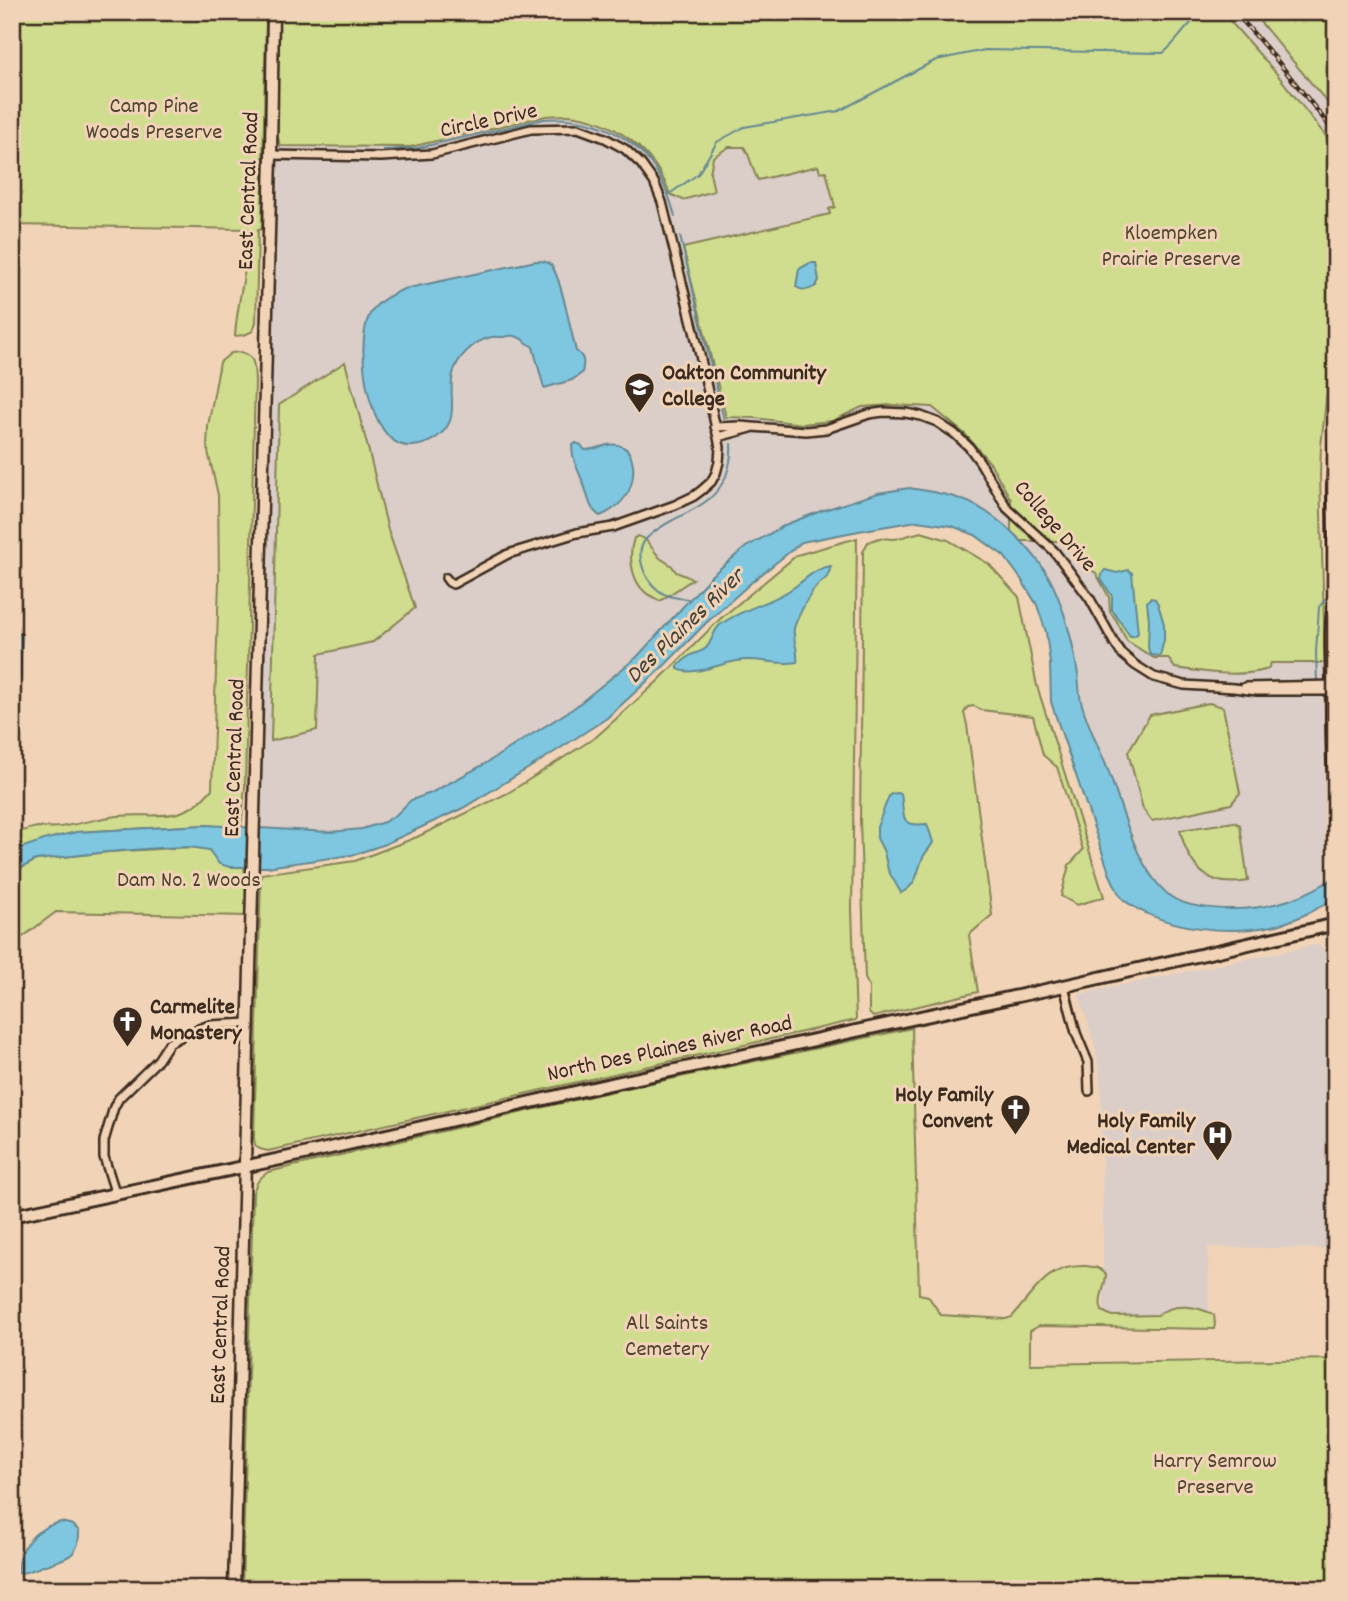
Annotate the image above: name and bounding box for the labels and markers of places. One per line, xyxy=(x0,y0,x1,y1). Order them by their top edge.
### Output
place label: Oakton Community College xyxy=(662,358,827,417)
school or university icon: Oakton Community College xyxy=(622,370,656,414)
place label: Carmelite Monastery xyxy=(150,992,243,1051)
church icon: Carmelite Monastery xyxy=(110,1004,144,1048)
place label: Holy Family Convent xyxy=(895,1080,995,1139)
church icon: Holy Family Convent xyxy=(999,1092,1033,1136)
place label: Holy Family Medical Center xyxy=(1066,1106,1197,1165)
hospital icon: Holy Family Medical Center xyxy=(1201,1118,1235,1162)

